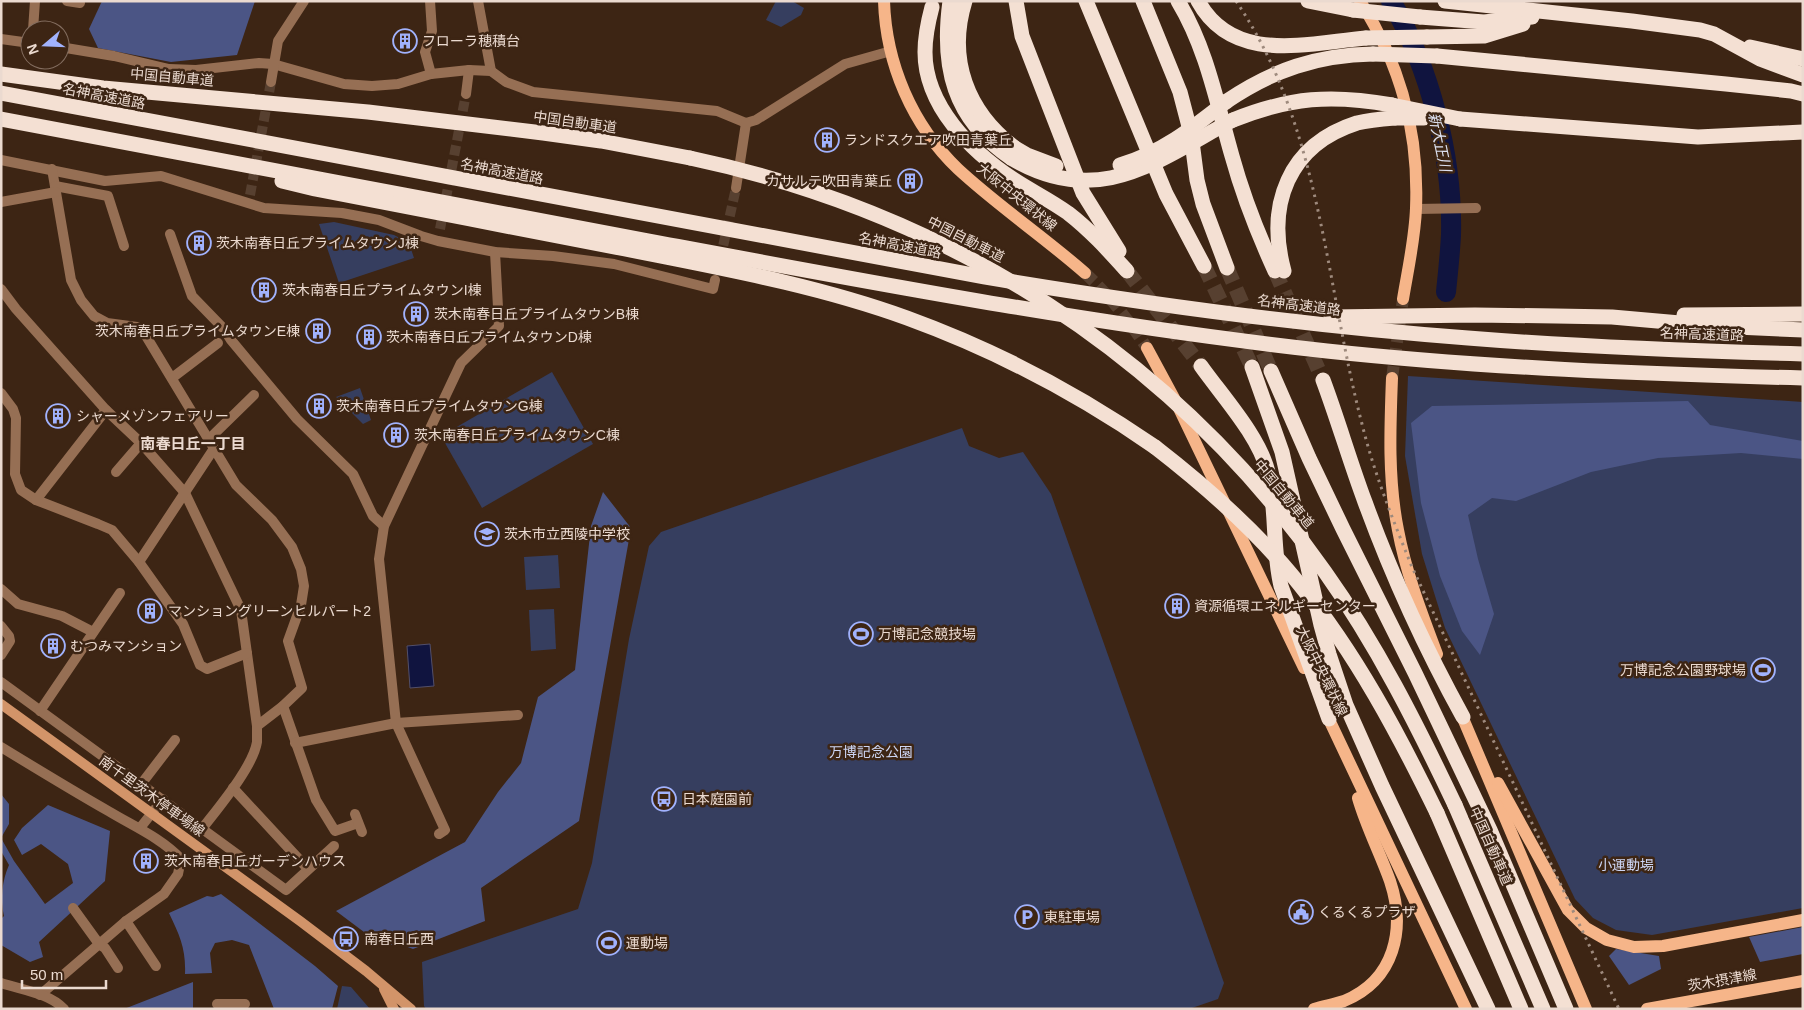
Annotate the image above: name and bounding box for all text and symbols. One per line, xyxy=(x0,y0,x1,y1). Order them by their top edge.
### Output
north arrow xyxy=(20,20,70,70)
building icon: フローラ穂積台 xyxy=(392,28,418,54)
place label: フローラ穂積台 xyxy=(422,33,520,49)
text: N xyxy=(23,42,42,57)
street label: 中国自動車道 xyxy=(129,65,215,89)
street label: 名神高速道路 xyxy=(61,80,147,112)
street label: 中国自動車道 xyxy=(532,108,618,136)
water label: 新大正川 xyxy=(1425,111,1455,175)
building icon: ランドスクエア吹田青葉丘 xyxy=(814,127,840,153)
place label: ランドスクエア吹田青葉丘 xyxy=(844,132,1012,148)
street label: 名神高速道路 xyxy=(459,155,545,187)
street label: 大阪中央環状線 xyxy=(974,160,1060,234)
building icon: カサルテ吹田青葉丘 xyxy=(897,168,923,194)
place label: カサルテ吹田青葉丘 xyxy=(766,173,892,189)
street label: 中国自動車道 xyxy=(925,213,1007,265)
street label: 名神高速道路 xyxy=(857,229,943,261)
building icon: 茨木南春日丘プライムタウンJ棟 xyxy=(186,230,212,256)
place label: 茨木南春日丘プライムタウンJ棟 xyxy=(216,235,419,251)
building icon: 茨木南春日丘プライムタウンI棟 xyxy=(251,277,277,303)
place label: 茨木南春日丘プライムタウンI棟 xyxy=(282,282,482,298)
street label: 名神高速道路 xyxy=(1256,292,1342,318)
building icon: 茨木南春日丘プライムタウンB棟 xyxy=(403,301,429,327)
place label: 茨木南春日丘プライムタウンB棟 xyxy=(434,306,639,322)
building icon: 茨木南春日丘プライムタウンE棟 xyxy=(305,318,331,344)
place label: 茨木南春日丘プライムタウンE棟 xyxy=(95,323,300,339)
building icon: 茨木南春日丘プライムタウンD棟 xyxy=(356,324,382,350)
street label: 名神高速道路 xyxy=(1660,325,1744,343)
place label: 茨木南春日丘プライムタウンD棟 xyxy=(386,329,592,345)
building icon: 茨木南春日丘プライムタウンG棟 xyxy=(306,393,332,419)
place label: 茨木南春日丘プライムタウンG棟 xyxy=(336,398,543,414)
building icon: シャーメゾンフェアリー xyxy=(45,403,71,429)
place label: シャーメゾンフェアリー xyxy=(76,408,229,424)
building icon: 茨木南春日丘プライムタウンC棟 xyxy=(383,422,409,448)
place label: 茨木南春日丘プライムタウンC棟 xyxy=(414,427,620,443)
district label: 南春日丘一丁目 xyxy=(140,435,246,452)
street label: 中国自動車道 xyxy=(1251,457,1317,531)
school or university icon: 茨木市立西陵中学校 xyxy=(474,521,500,547)
place label: 茨木市立西陵中学校 xyxy=(504,526,630,542)
building icon: 資源循環エネルギーセンター xyxy=(1164,593,1190,619)
building icon: マンショングリーンヒルパート2 xyxy=(137,598,163,624)
place label: 資源循環エネルギーセンター xyxy=(1194,598,1376,614)
place label: マンショングリーンヒルパート2 xyxy=(168,603,371,619)
sports icon: 万博記念競技場 xyxy=(848,621,874,647)
street label: 大阪中央環状線 xyxy=(1293,623,1351,719)
place label: 万博記念競技場 xyxy=(878,626,976,642)
building icon: むつみマンション xyxy=(40,633,66,659)
place label: むつみマンション xyxy=(70,638,182,654)
sports icon: 万博記念公園野球場 xyxy=(1750,657,1776,683)
place label: 万博記念公園野球場 xyxy=(1620,662,1746,678)
park label: 万博記念公園 xyxy=(829,744,913,760)
street label: 南千里茨木停車場線 xyxy=(96,752,208,840)
bus stop icon: 日本庭園前 xyxy=(651,786,677,812)
place label: 日本庭園前 xyxy=(682,791,752,807)
street label: 中国自動車道 xyxy=(1467,804,1515,888)
building icon: 茨木南春日丘ガーデンハウス xyxy=(133,848,159,874)
place label: 茨木南春日丘ガーデンハウス xyxy=(164,853,346,869)
park label: 小運動場 xyxy=(1598,857,1654,873)
public building icon: くるくるプラザ xyxy=(1288,899,1314,925)
parking icon: 東駐車場 xyxy=(1014,904,1040,930)
place label: くるくるプラザ xyxy=(1318,904,1415,920)
place label: 東駐車場 xyxy=(1044,909,1100,925)
bus stop icon: 南春日丘西 xyxy=(333,926,359,952)
sports icon: 運動場 xyxy=(596,930,622,956)
place label: 南春日丘西 xyxy=(364,931,434,947)
place label: 運動場 xyxy=(626,935,668,951)
scale bar xyxy=(22,958,106,990)
text: 50 m xyxy=(30,966,63,983)
street label: 茨木摂津線 xyxy=(1686,966,1758,994)

